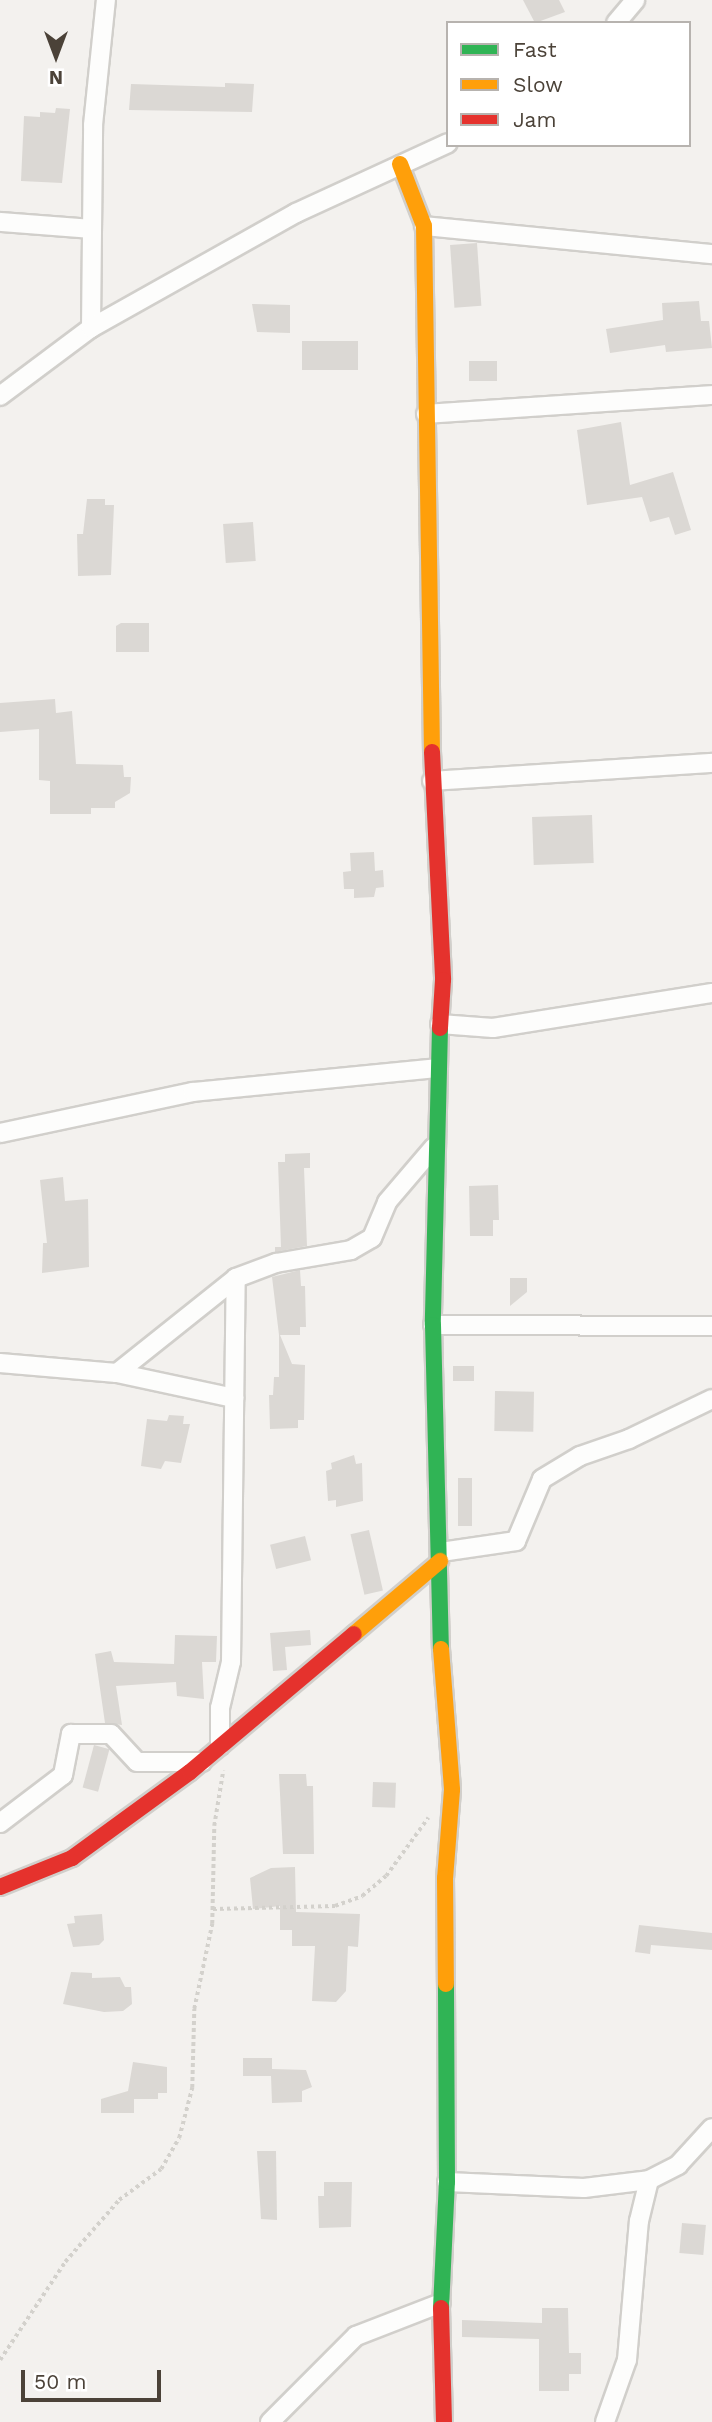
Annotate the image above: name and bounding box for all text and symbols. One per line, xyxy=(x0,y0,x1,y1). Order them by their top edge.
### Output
north arrow xyxy=(21,21,91,91)
legend xyxy=(446,21,691,147)
text: Fast xyxy=(513,37,557,62)
text: N xyxy=(49,66,63,89)
text: Slow xyxy=(513,72,563,97)
text: Jam xyxy=(513,107,556,132)
scale bar xyxy=(24,2356,164,2400)
text: 50 m xyxy=(34,2369,86,2394)

